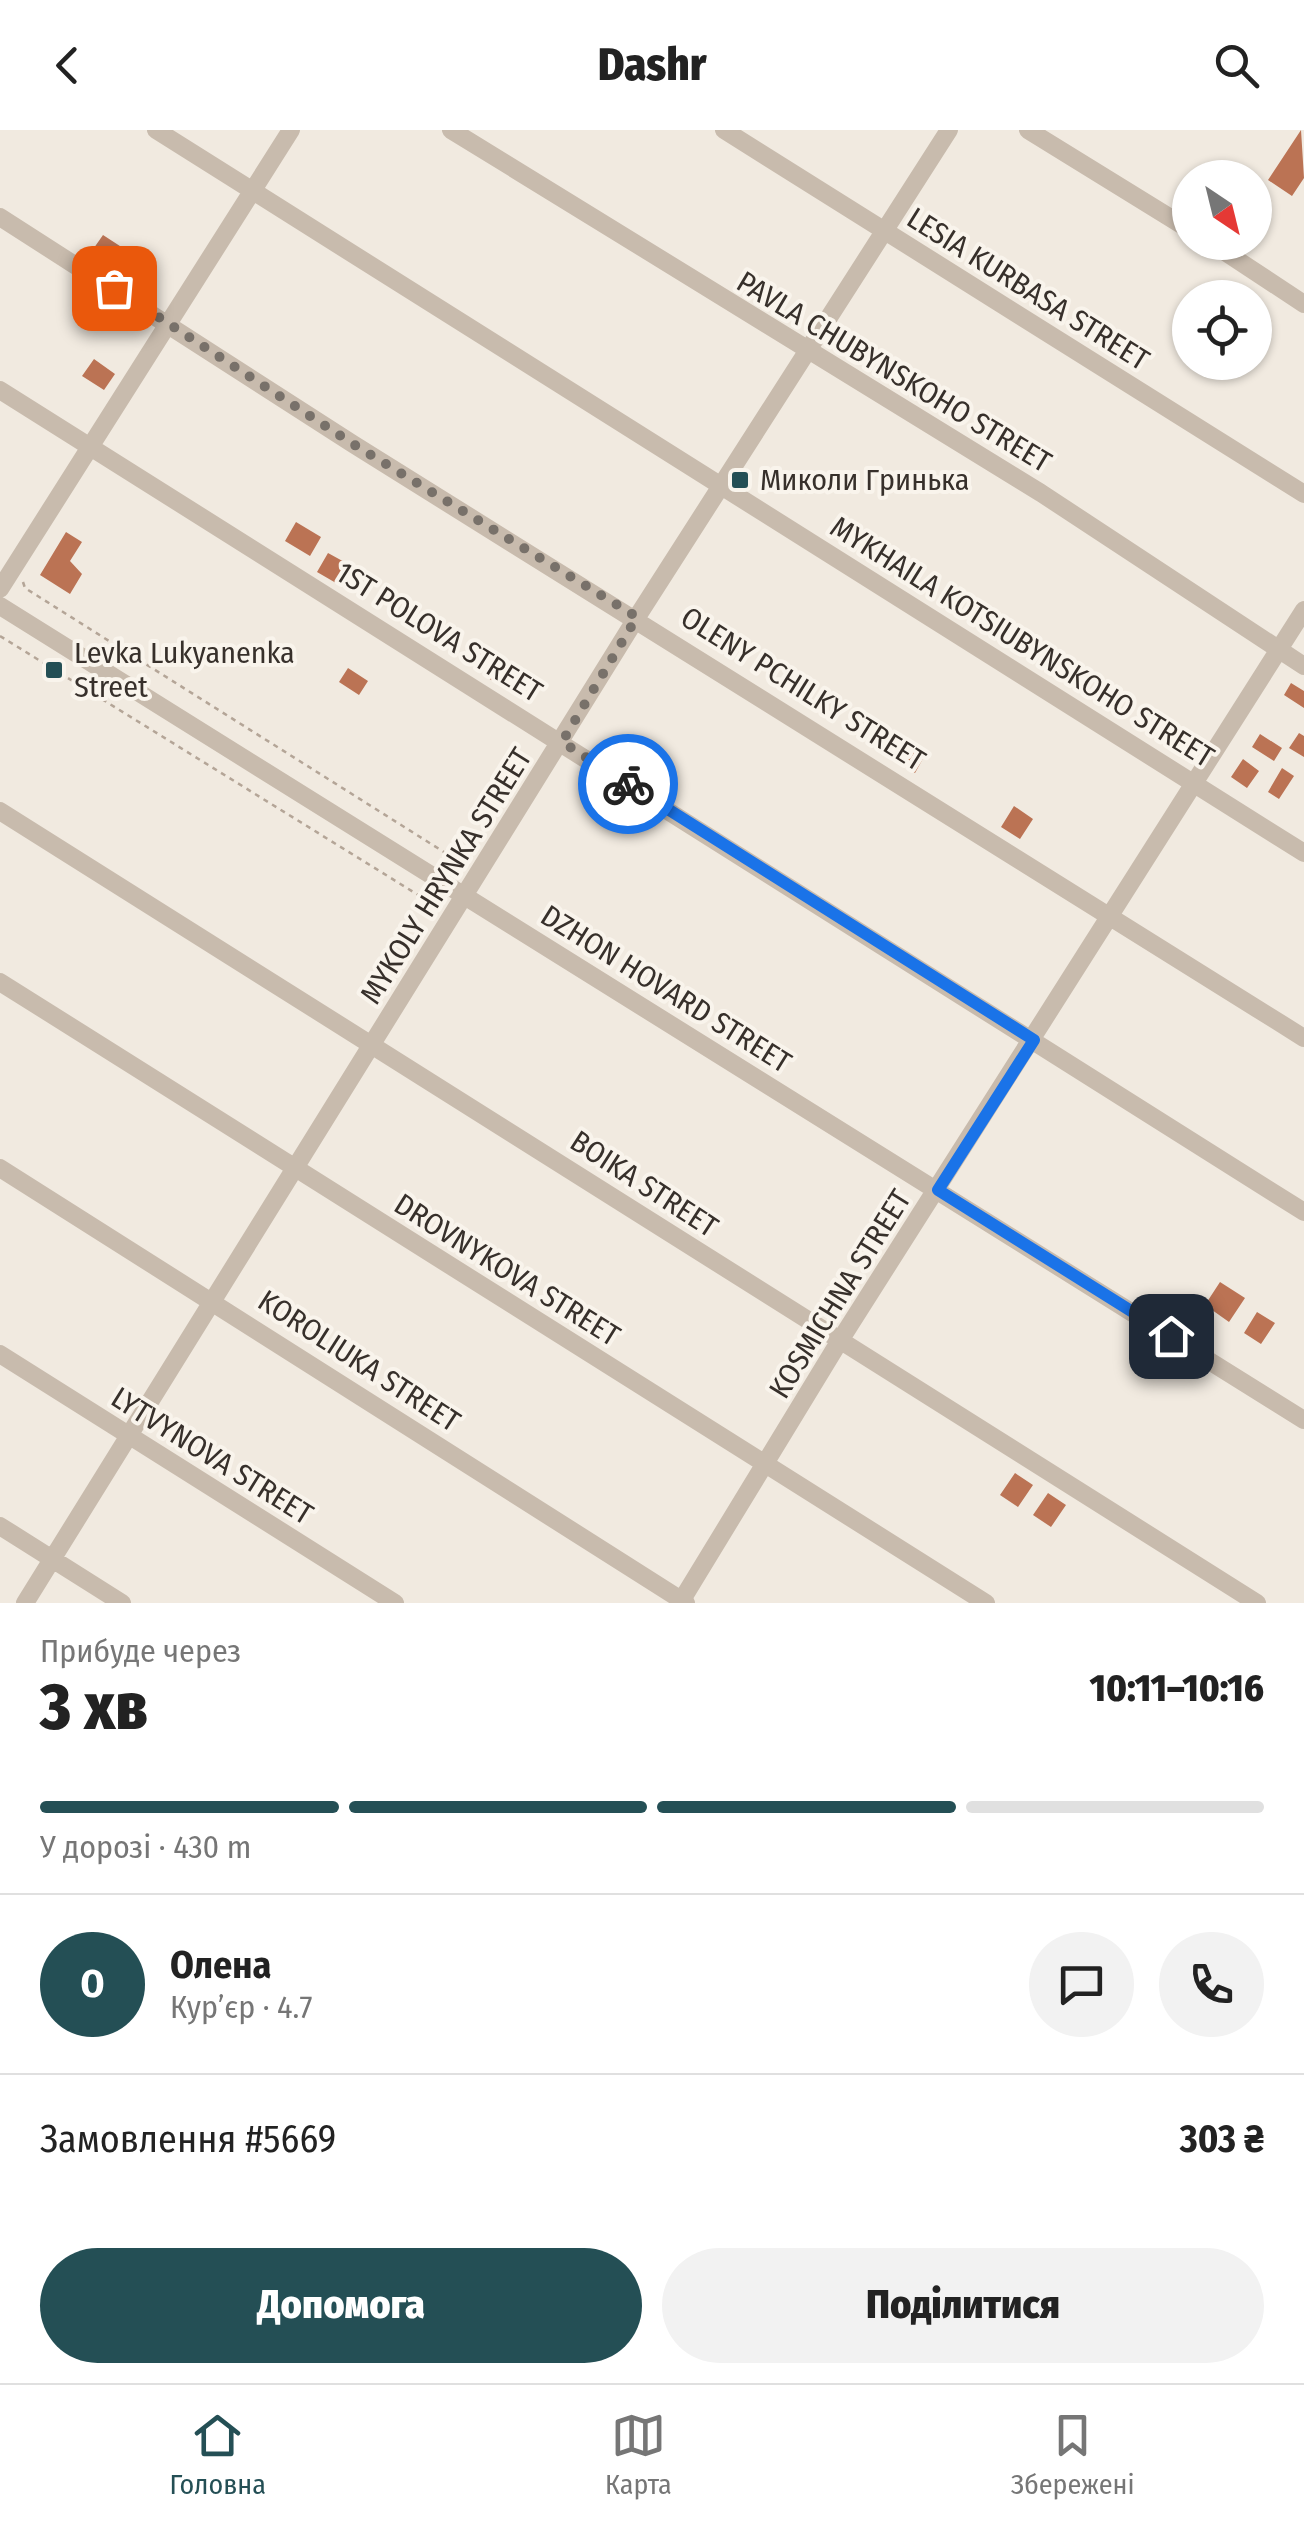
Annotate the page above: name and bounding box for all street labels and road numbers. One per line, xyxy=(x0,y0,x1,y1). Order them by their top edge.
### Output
street label: LESIA KURBASA STREET xyxy=(900,200,1156,378)
street label: PAVLA CHUBYNSKOHO STREET xyxy=(730,264,1058,480)
street label: MYKHAILA KOTSIUBYNSKOHO STREET xyxy=(824,509,1220,775)
street label: 1ST POLOVA STREET xyxy=(329,554,549,710)
street label: OLENY PCHILKY STREET xyxy=(674,599,932,779)
street label: MYKOLY HRYNKA STREET xyxy=(353,741,539,1011)
street label: DZHON HOVARD STREET xyxy=(534,897,798,1081)
street label: BOIKA STREET xyxy=(564,1123,724,1245)
street label: KOSMICHNA STREET xyxy=(761,1183,919,1405)
street label: DROVNYKOVA STREET xyxy=(388,1186,626,1354)
street label: KOROLIUKA STREET xyxy=(251,1282,467,1440)
street label: LYTVYNOVA STREET xyxy=(105,1380,319,1532)

